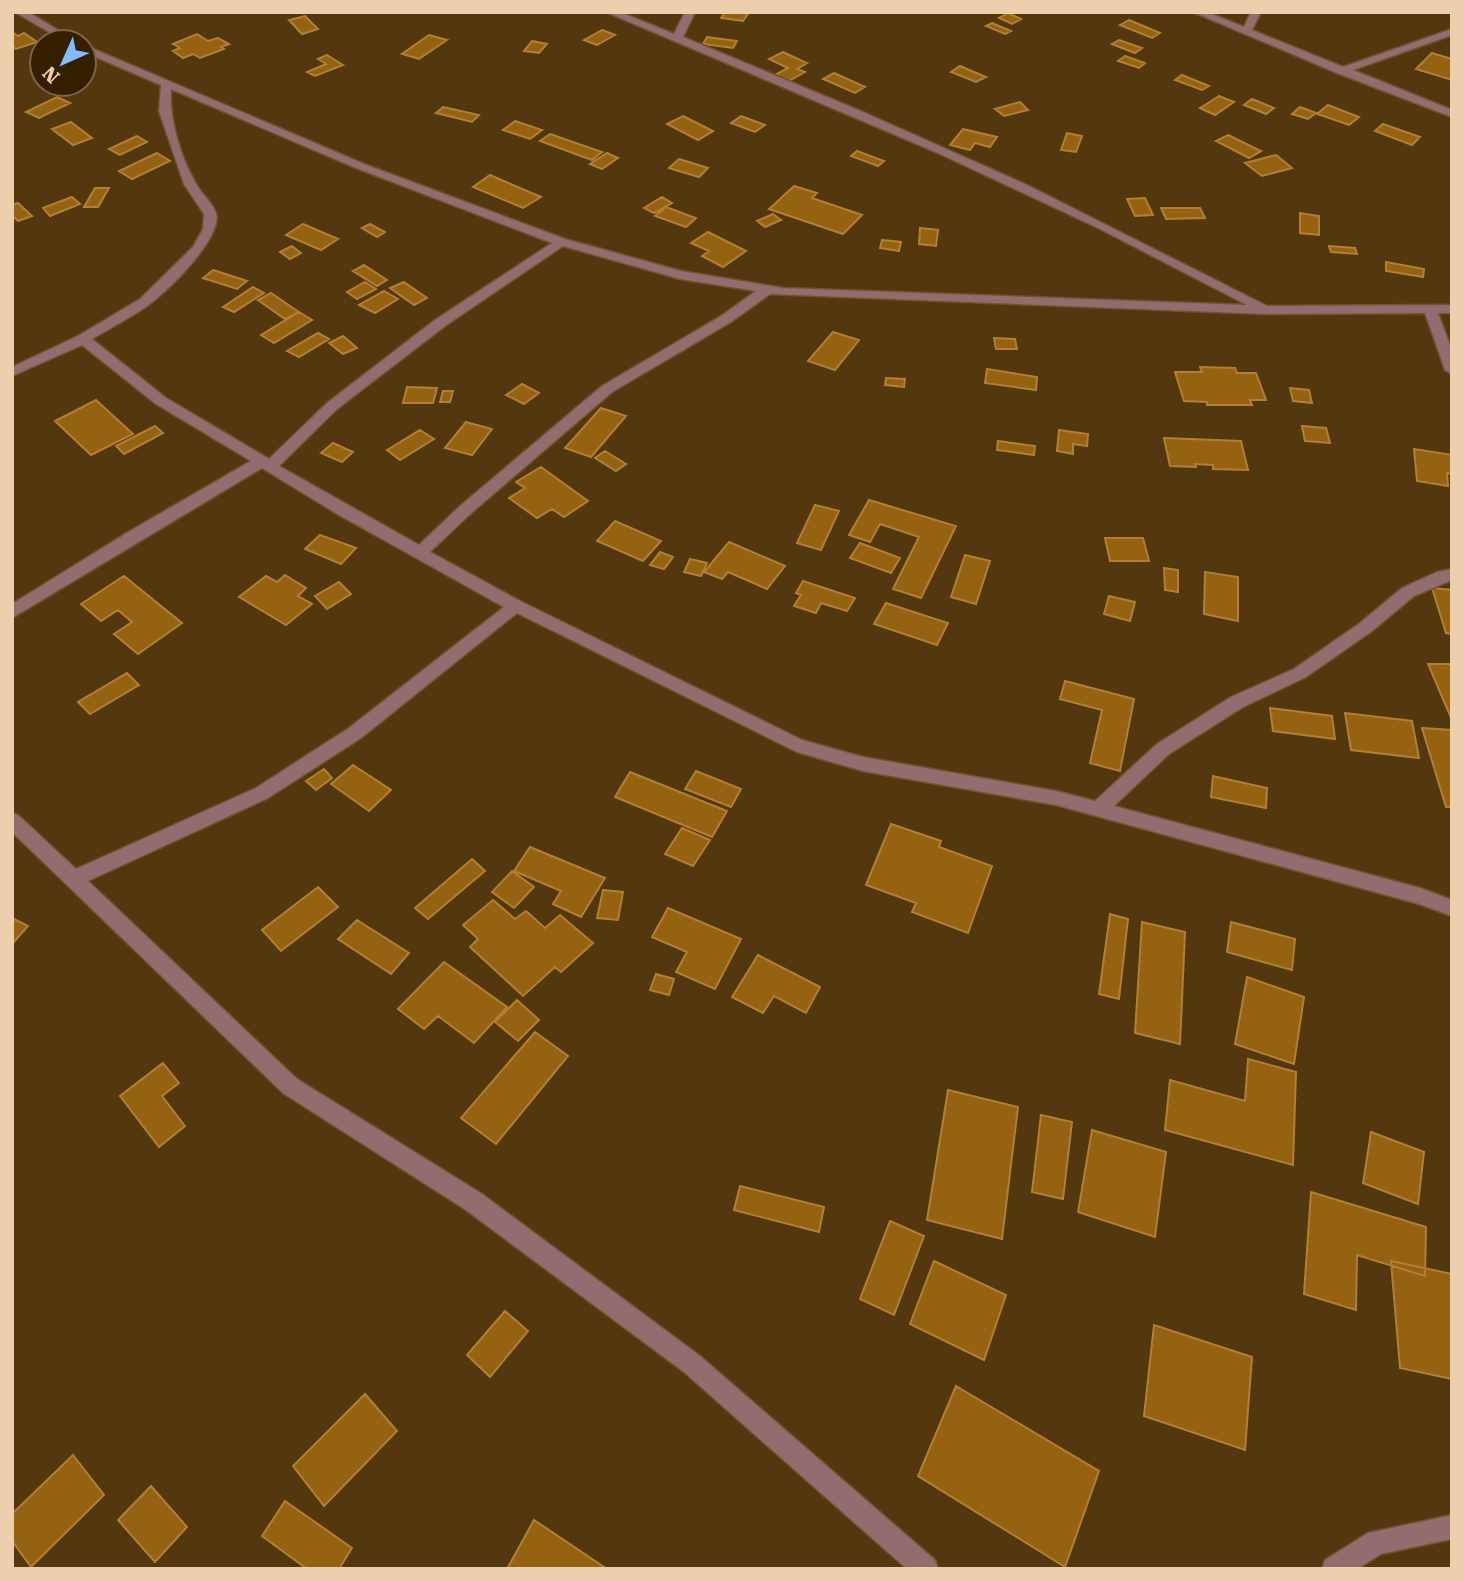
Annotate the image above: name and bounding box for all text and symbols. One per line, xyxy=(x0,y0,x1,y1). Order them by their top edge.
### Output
north arrow xyxy=(28,28,98,98)
text: N xyxy=(38,61,65,88)

